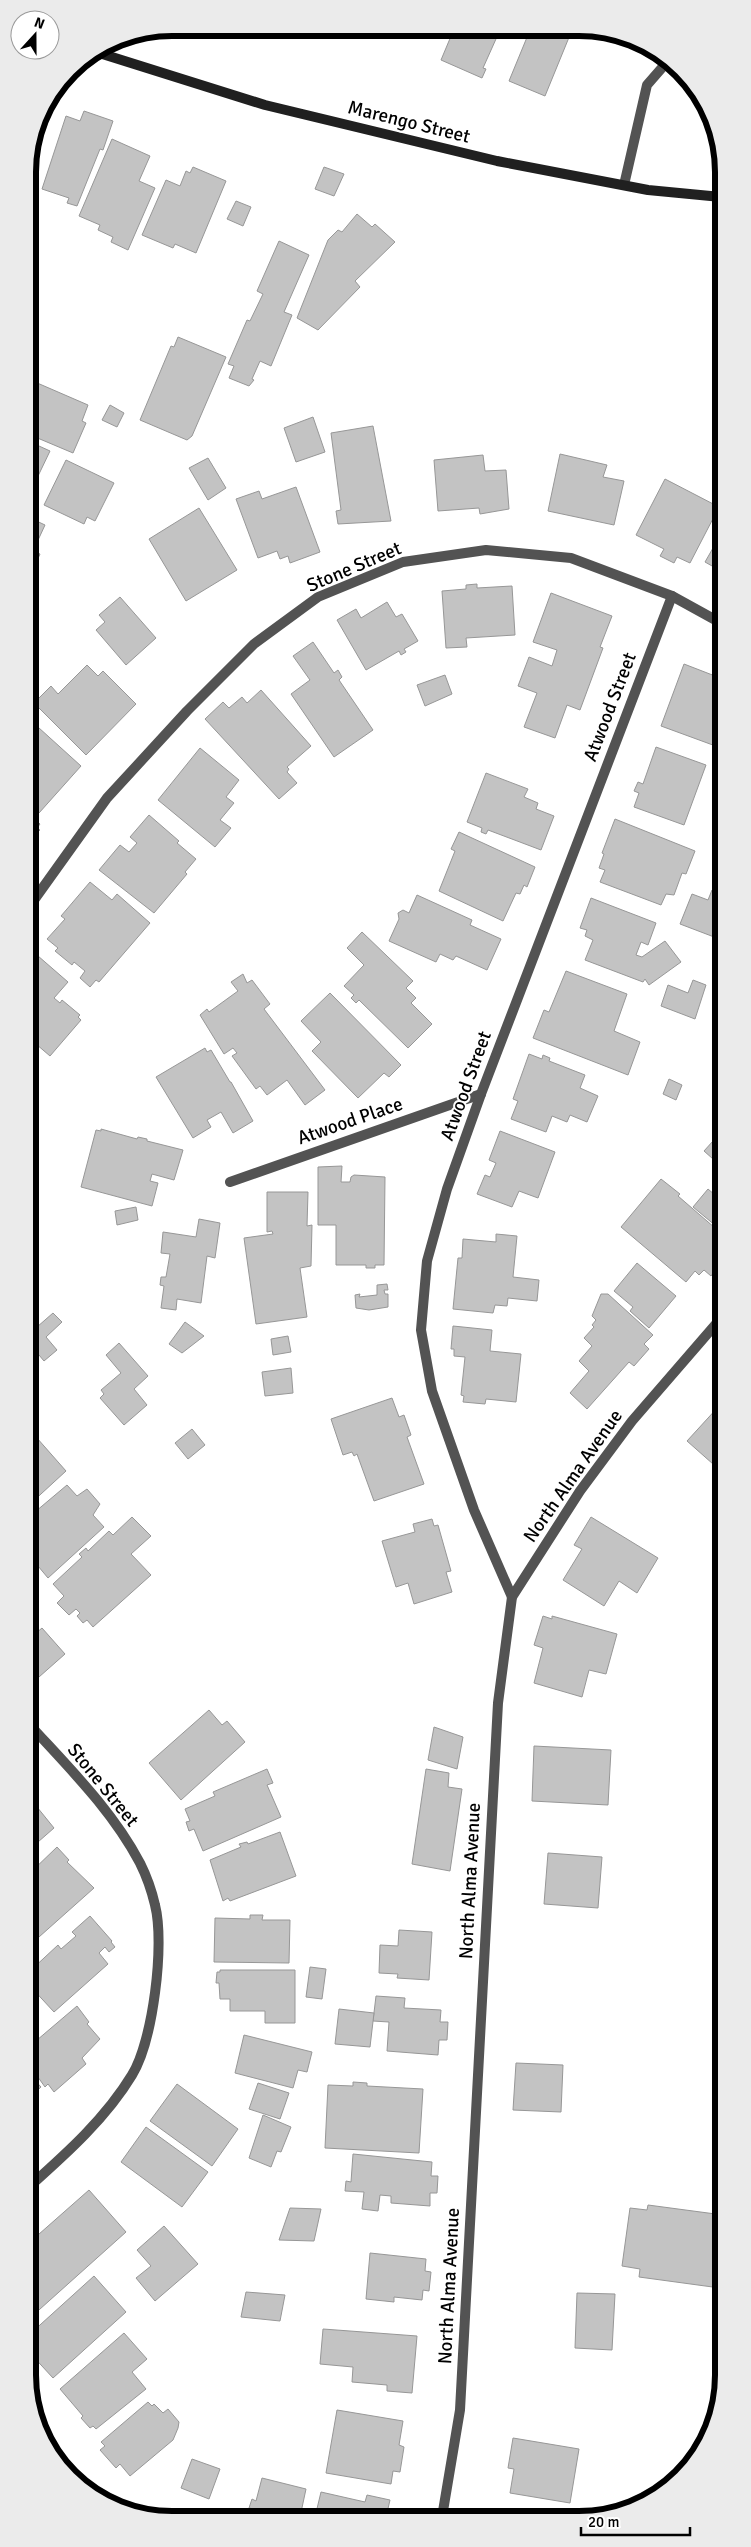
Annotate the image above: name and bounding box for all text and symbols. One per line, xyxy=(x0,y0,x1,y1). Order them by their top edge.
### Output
north arrow xyxy=(10,10,60,60)
text: N xyxy=(32,14,47,33)
street label: Marengo Street xyxy=(345,95,473,149)
street label: Stone Street xyxy=(303,536,405,598)
street label: Atwood Street xyxy=(578,649,642,765)
street label: Atwood Street xyxy=(435,1028,497,1144)
street label: Atwood Place xyxy=(294,1092,406,1150)
street label: North Alma Avenue xyxy=(518,1405,628,1547)
street label: Stone Street xyxy=(62,1738,144,1832)
street label: North Alma Avenue xyxy=(454,1802,486,1960)
street label: North Alma Avenue xyxy=(433,2207,465,2365)
scale bar xyxy=(581,2504,690,2536)
text: 20 m xyxy=(588,2513,619,2531)

